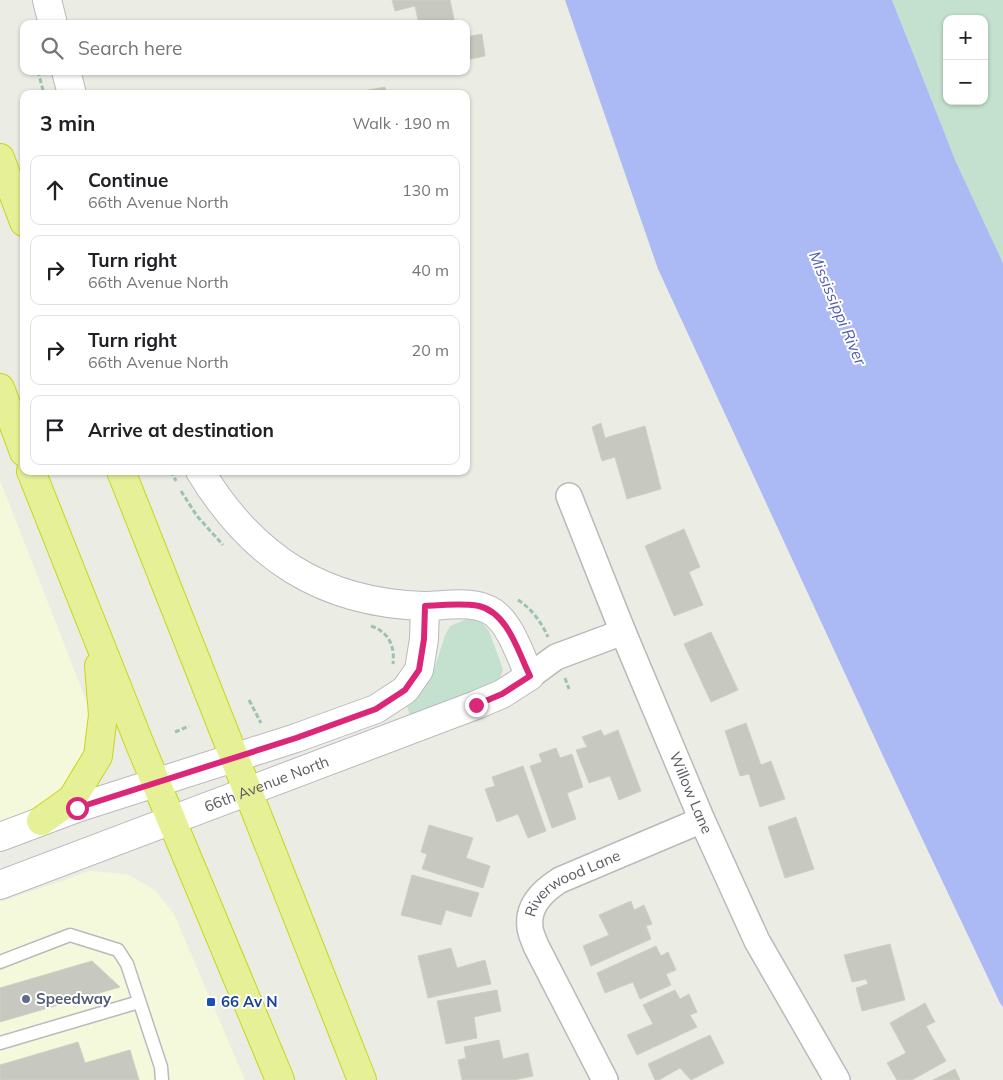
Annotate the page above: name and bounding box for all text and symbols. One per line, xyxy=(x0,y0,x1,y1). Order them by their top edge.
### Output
map controls xyxy=(943,15,988,105)
button: + xyxy=(943,15,988,60)
search box xyxy=(20,20,470,75)
icon: search xyxy=(38,34,66,62)
text: Search here xyxy=(78,36,182,60)
button: − xyxy=(943,60,988,105)
text: 3 min xyxy=(40,110,95,136)
text: Walk · 190 m xyxy=(352,113,450,133)
text: Continue xyxy=(88,168,168,192)
icon: ahead xyxy=(41,176,69,204)
text: 130 m xyxy=(402,180,449,200)
text: 66th Avenue North xyxy=(88,192,229,212)
text: Turn right xyxy=(88,248,177,272)
water label: Mississippi River xyxy=(805,248,871,369)
icon: right xyxy=(41,256,69,284)
text: 40 m xyxy=(412,260,449,280)
text: 66th Avenue North xyxy=(88,272,229,292)
text: Turn right xyxy=(88,328,177,352)
icon: right xyxy=(41,336,69,364)
text: 20 m xyxy=(412,340,449,360)
text: 66th Avenue North xyxy=(88,352,229,372)
icon: arrive xyxy=(41,416,69,444)
text: Arrive at destination xyxy=(88,418,274,442)
route end xyxy=(465,694,488,717)
street label: Willow Lane xyxy=(666,749,717,837)
street label: 66th Avenue North xyxy=(201,752,331,816)
route start xyxy=(66,797,89,820)
street label: Riverwood Lane xyxy=(520,846,623,919)
place label: Speedway xyxy=(36,989,112,1008)
place label: 66 Av N xyxy=(221,992,278,1011)
marker: Speedway xyxy=(20,993,32,1005)
marker: 66 Av N xyxy=(205,996,217,1008)

